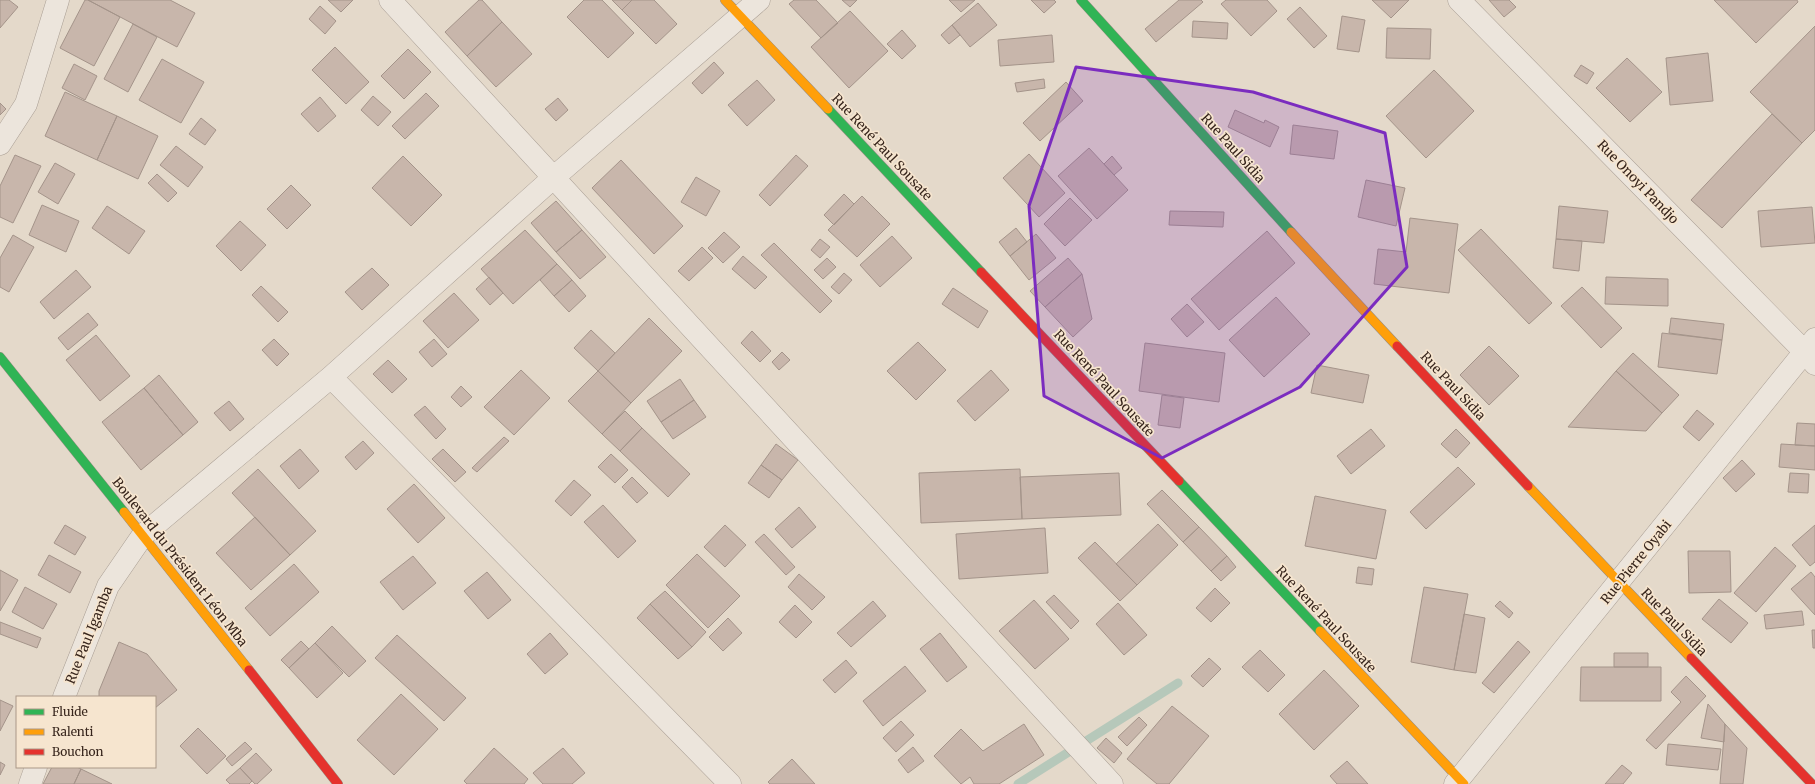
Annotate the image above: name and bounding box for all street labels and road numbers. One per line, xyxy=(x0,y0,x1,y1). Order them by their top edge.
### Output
street label: Rue René Paul Sousate xyxy=(828,90,936,204)
street label: Rue Paul Sidia xyxy=(1197,110,1269,186)
street label: Rue Onoyi Pandjo xyxy=(1594,136,1683,228)
street label: Rue René Paul Sousate xyxy=(1050,326,1158,440)
street label: Rue Paul Sidia xyxy=(1417,348,1489,424)
street label: Boulevard du Président Léon Mba xyxy=(109,474,251,650)
street label: Rue Pierre Oyabi xyxy=(1597,516,1675,608)
street label: Rue René Paul Sousate xyxy=(1272,562,1380,676)
street label: Rue Paul Igamba xyxy=(62,584,116,686)
street label: Rue Paul Sidia xyxy=(1637,585,1711,659)

